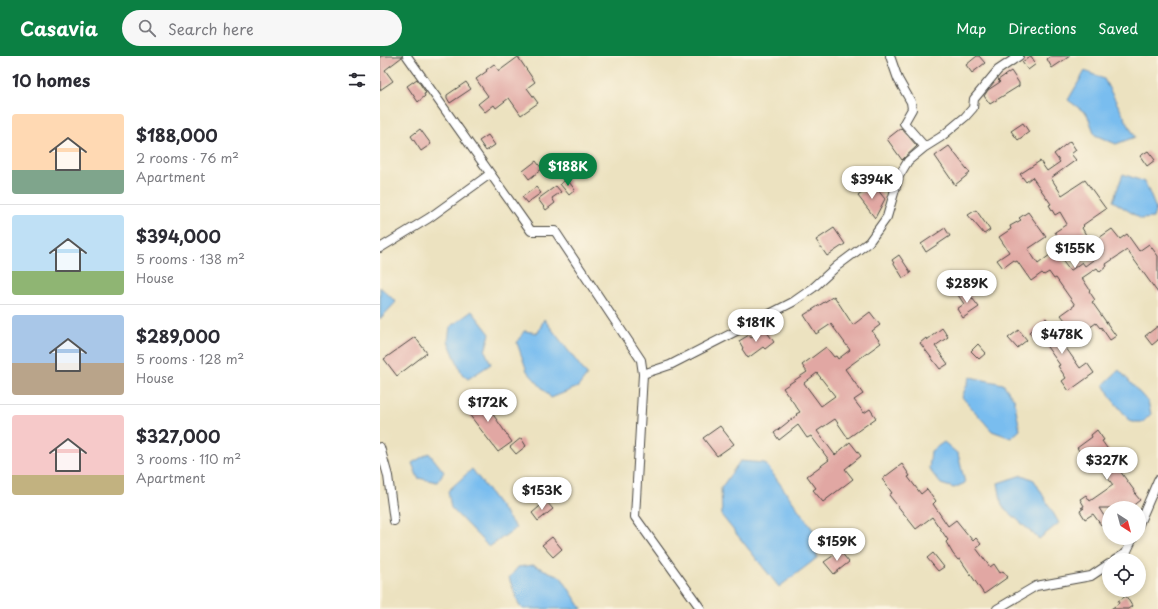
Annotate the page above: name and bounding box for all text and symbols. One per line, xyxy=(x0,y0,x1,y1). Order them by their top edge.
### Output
search box xyxy=(122,10,402,46)
text: Casavia xyxy=(20,14,98,42)
icon: search xyxy=(136,17,158,39)
text: Search here xyxy=(168,17,254,40)
text: Map xyxy=(956,18,986,39)
text: Directions xyxy=(1008,18,1076,39)
text: Saved xyxy=(1098,18,1138,39)
text: 10 homes xyxy=(12,67,90,93)
icon: filters xyxy=(346,69,368,91)
text: $188,000 xyxy=(136,122,218,148)
icon: home xyxy=(44,130,92,178)
text: 2 rooms · 76 m² xyxy=(136,148,239,167)
pin: $188K xyxy=(540,153,596,187)
text: $188K xyxy=(548,156,588,175)
pin: $394K xyxy=(844,166,900,200)
text: Apartment xyxy=(136,167,205,186)
text: $394K xyxy=(851,169,893,188)
text: $394,000 xyxy=(136,223,221,249)
icon: home xyxy=(44,231,92,279)
pin: $155K xyxy=(1047,235,1103,269)
text: $155K xyxy=(1055,238,1095,257)
text: 5 rooms · 138 m² xyxy=(136,249,245,268)
text: House xyxy=(136,268,174,287)
pin: $289K xyxy=(939,270,995,304)
text: $289K xyxy=(946,273,988,292)
pin: $181K xyxy=(728,309,784,343)
text: $181K xyxy=(737,312,775,331)
pin: $478K xyxy=(1034,321,1090,355)
text: $289,000 xyxy=(136,323,220,349)
text: $478K xyxy=(1041,324,1083,343)
icon: home xyxy=(44,331,92,379)
text: 5 rooms · 128 m² xyxy=(136,349,244,368)
text: House xyxy=(136,368,174,387)
pin: $172K xyxy=(460,389,516,423)
text: $172K xyxy=(468,392,508,411)
text: $327,000 xyxy=(136,423,220,449)
icon: home xyxy=(44,431,92,479)
pin: $327K xyxy=(1079,447,1135,481)
text: 3 rooms · 110 m² xyxy=(136,449,241,468)
text: $327K xyxy=(1086,450,1128,469)
text: Apartment xyxy=(136,468,205,487)
pin: $153K xyxy=(514,477,570,511)
text: $153K xyxy=(522,480,562,499)
north arrow xyxy=(1102,501,1146,545)
map controls xyxy=(1102,501,1146,597)
pin: $159K xyxy=(809,528,865,562)
text: $159K xyxy=(817,531,857,550)
button: locate xyxy=(1102,553,1146,597)

